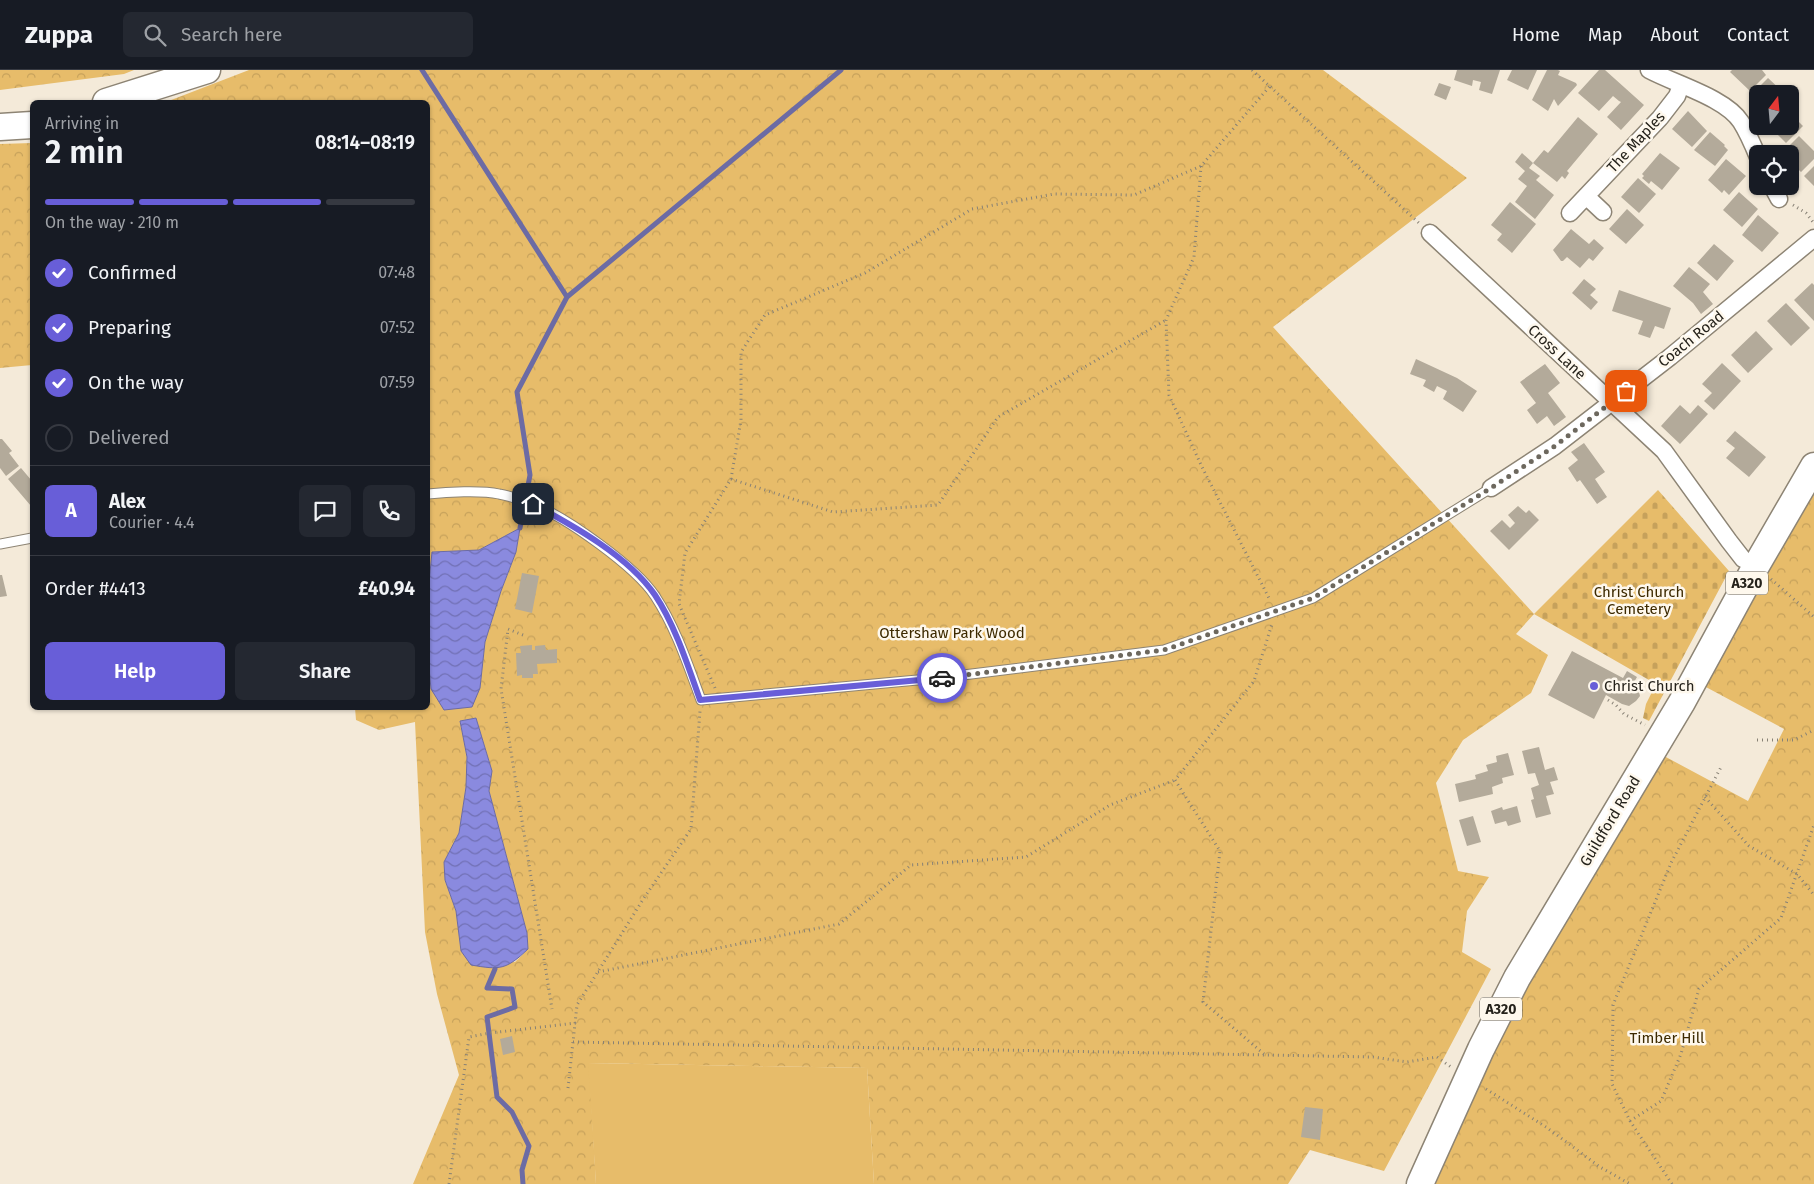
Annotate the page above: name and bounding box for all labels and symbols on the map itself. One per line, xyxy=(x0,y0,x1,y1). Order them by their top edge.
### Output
north arrow xyxy=(1749,85,1799,135)
street label: The Maples xyxy=(1603,108,1669,176)
street label: Coach Road xyxy=(1654,307,1728,371)
street label: Cross Lane xyxy=(1524,321,1590,383)
pin xyxy=(1605,370,1647,412)
pin xyxy=(512,483,554,525)
road number: A320 xyxy=(1726,572,1768,594)
park label: Christ Church Cemetery xyxy=(1594,583,1684,618)
park label: Ottershaw Park Wood xyxy=(879,624,1025,642)
courier xyxy=(917,653,967,703)
place label: Christ Church xyxy=(1604,677,1695,695)
marker: Christ Church xyxy=(1588,680,1600,692)
street label: Guildford Road xyxy=(1576,773,1644,869)
road number: A320 xyxy=(1480,998,1522,1021)
park label: Timber Hill xyxy=(1630,1029,1705,1047)

